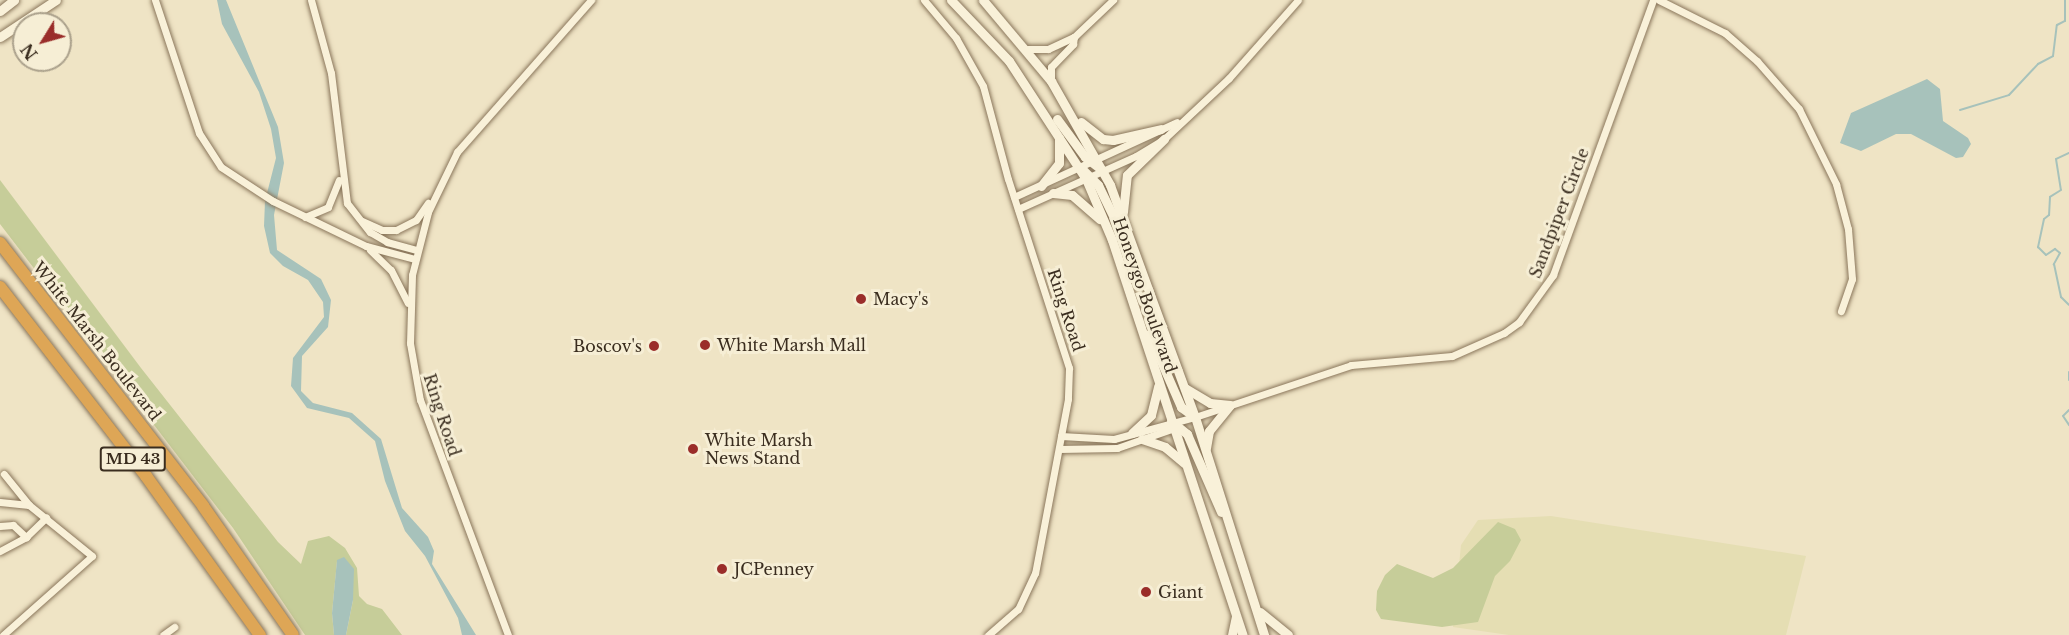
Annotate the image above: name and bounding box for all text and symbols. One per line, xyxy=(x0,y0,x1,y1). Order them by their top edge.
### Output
north arrow xyxy=(12,12,72,72)
text: N xyxy=(17,40,42,64)
street label: Sandpiper Circle xyxy=(1525,145,1593,281)
street label: Honeygo Boulevard xyxy=(1109,214,1181,376)
street label: White Marsh Boulevard xyxy=(29,258,165,424)
street label: Ring Road xyxy=(1044,266,1088,354)
place label: Macy's xyxy=(873,289,929,309)
marker: Macy's xyxy=(854,292,868,306)
place label: White Marsh Mall xyxy=(717,335,866,355)
place label: Boscov's xyxy=(573,336,642,356)
marker: White Marsh Mall xyxy=(698,338,712,352)
marker: Boscov's xyxy=(647,339,661,353)
street label: Ring Road xyxy=(420,371,464,459)
place label: White Marsh News Stand xyxy=(705,430,813,468)
marker: White Marsh News Stand xyxy=(686,442,700,456)
road number: MD 43 xyxy=(98,447,168,471)
place label: JCPenney xyxy=(734,559,814,579)
marker: JCPenney xyxy=(715,562,729,576)
place label: Giant xyxy=(1158,582,1203,602)
marker: Giant xyxy=(1139,585,1153,599)

